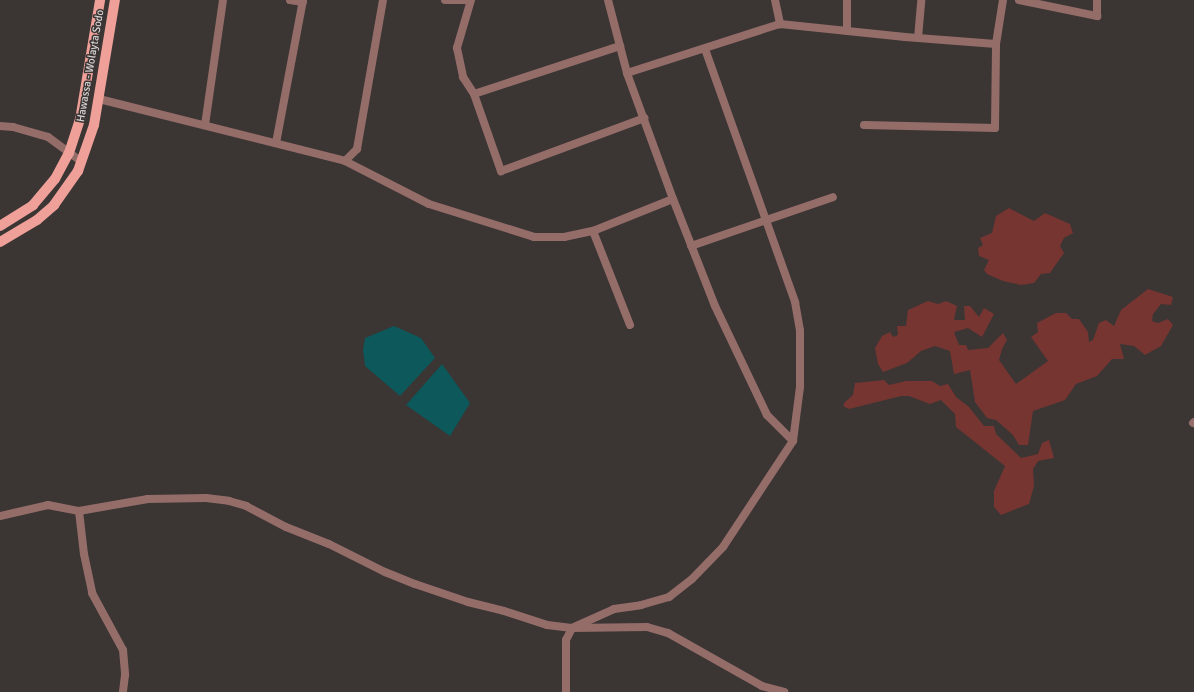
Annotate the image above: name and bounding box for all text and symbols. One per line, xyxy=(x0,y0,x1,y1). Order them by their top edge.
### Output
street label: Hawassa - Wolayta Sodo xyxy=(75,9,107,123)

